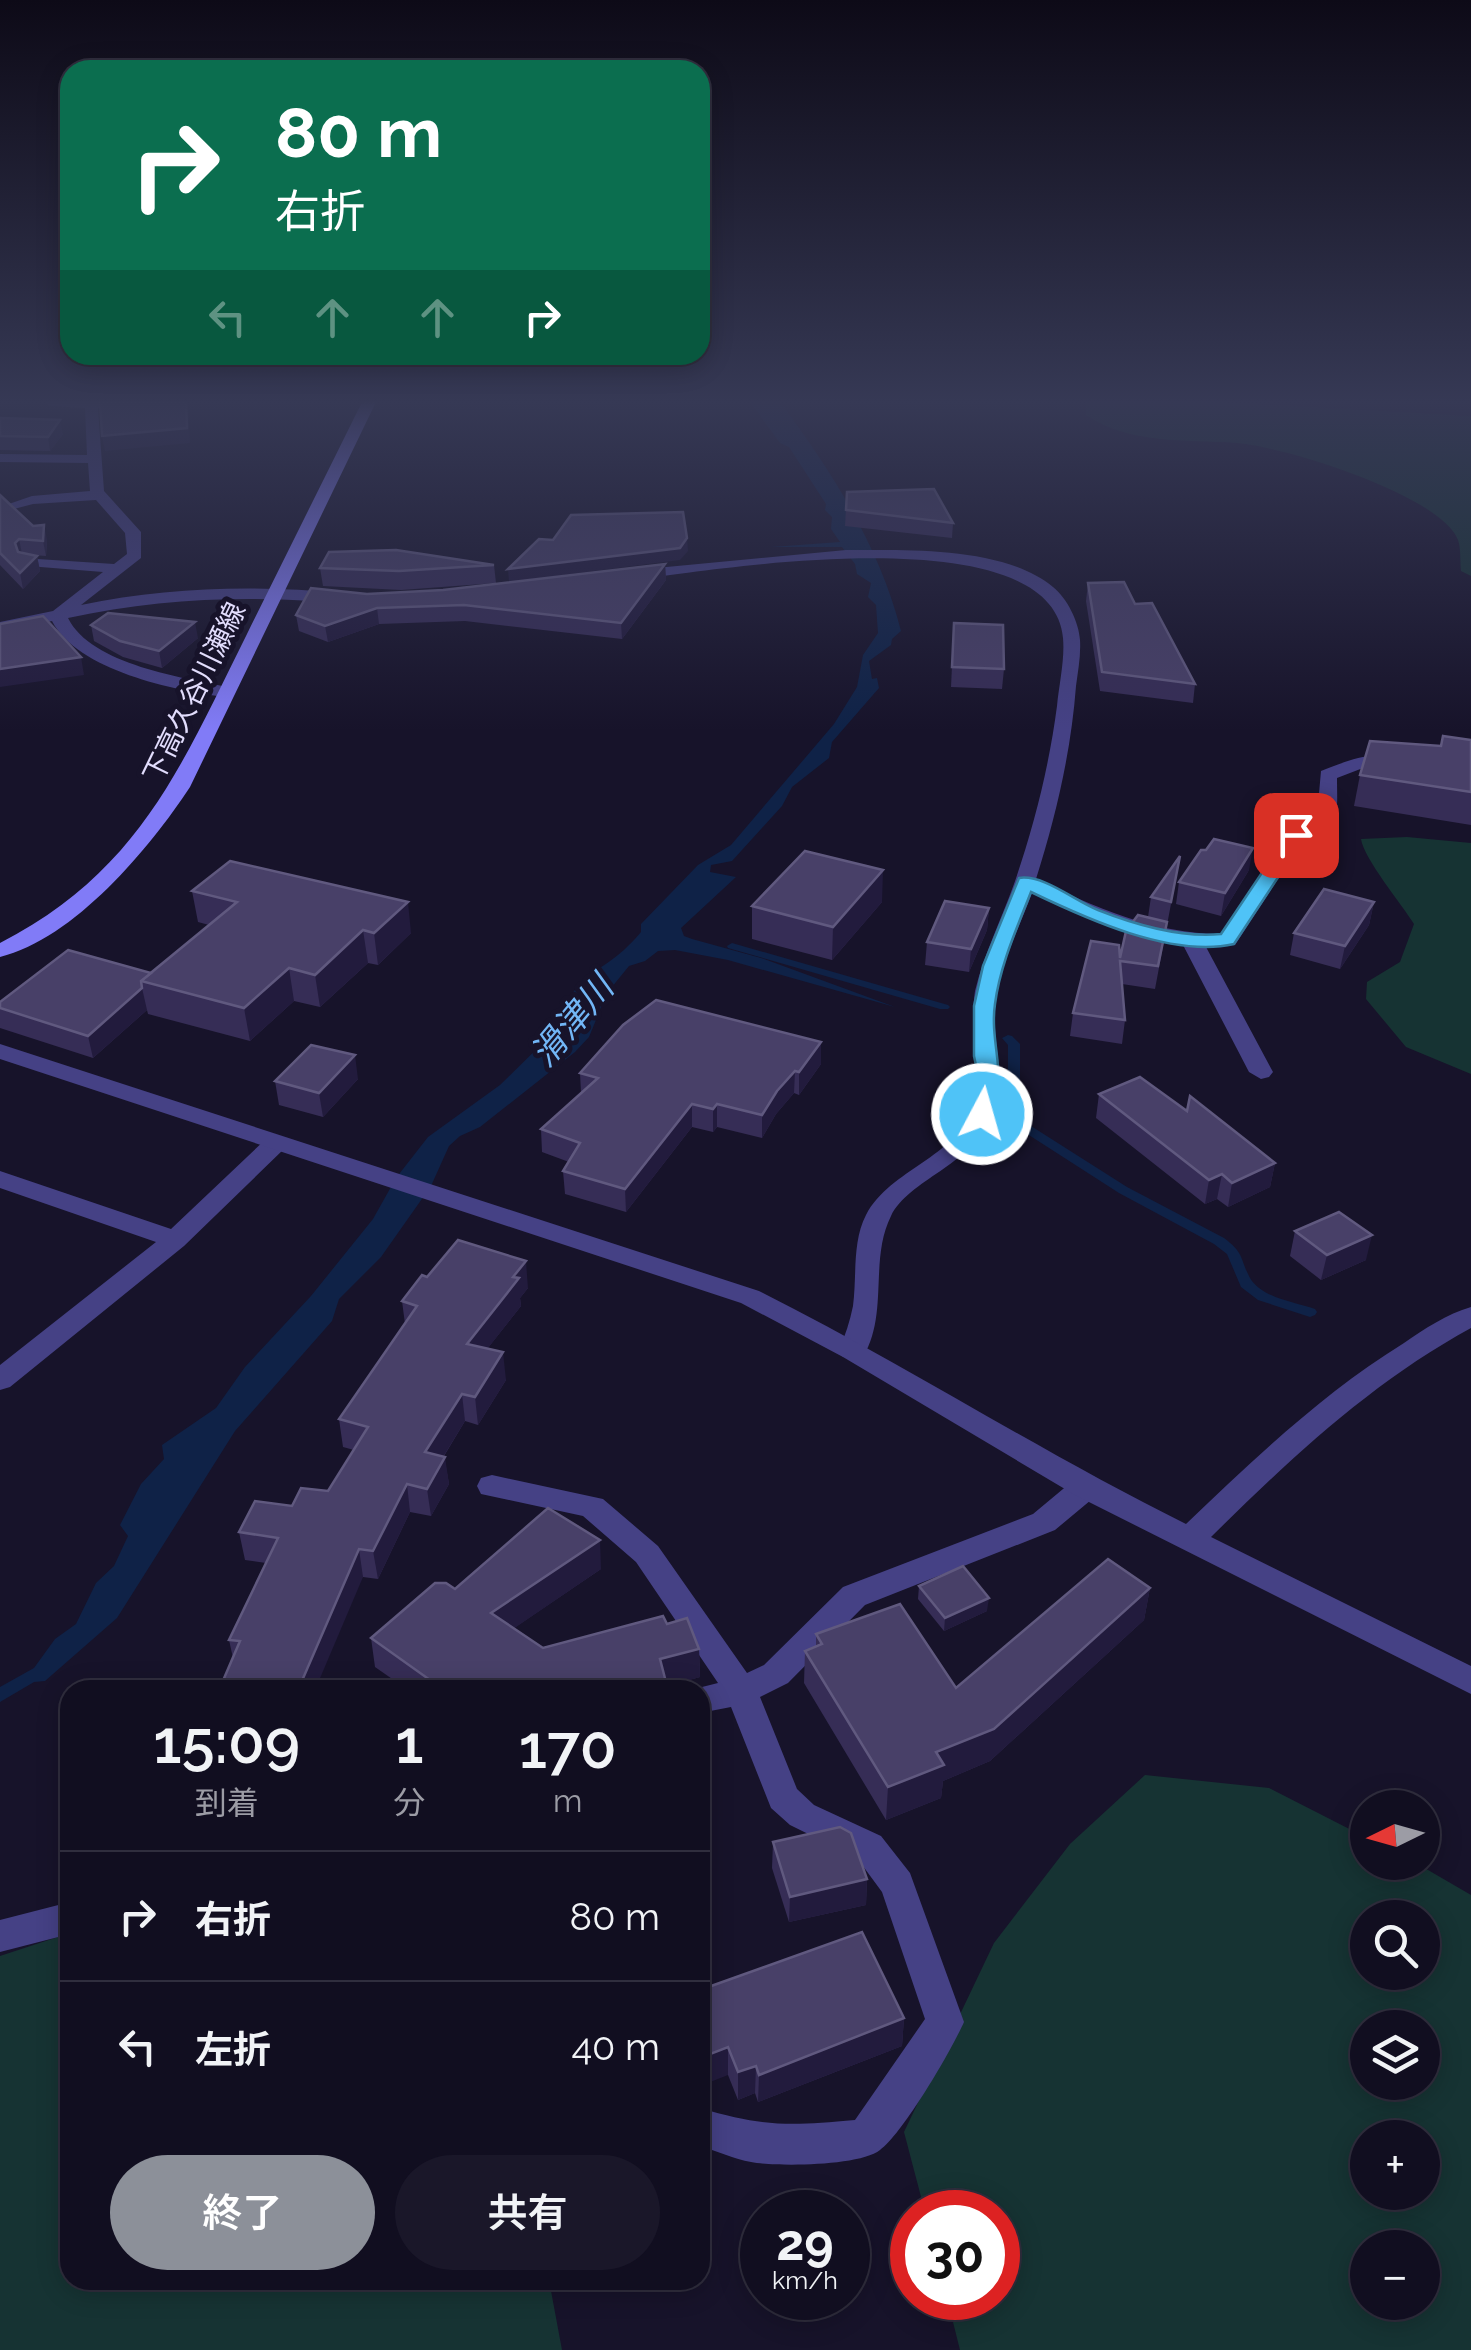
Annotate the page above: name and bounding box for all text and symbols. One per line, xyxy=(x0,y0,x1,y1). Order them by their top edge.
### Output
text: 80 m xyxy=(275,91,442,173)
icon: right xyxy=(110,100,240,230)
text: 右折 xyxy=(275,185,365,238)
icon: left xyxy=(200,290,255,345)
icon: ahead xyxy=(305,290,360,345)
icon: ahead xyxy=(410,290,465,345)
icon: right xyxy=(515,290,570,345)
street label: 下高久谷川瀬線 xyxy=(137,597,252,788)
pin xyxy=(1254,793,1339,878)
icon: arrive xyxy=(1269,808,1324,863)
water label: 滑津川 xyxy=(522,964,624,1074)
position arrow xyxy=(930,1062,1034,1166)
text: 15:09 xyxy=(153,1707,300,1777)
text: 1 xyxy=(395,1707,424,1777)
text: 170 xyxy=(519,1712,617,1782)
text: m xyxy=(553,1782,582,1819)
text: 到着 xyxy=(195,1784,259,1821)
text: 分 xyxy=(393,1784,425,1821)
north arrow xyxy=(1350,1790,1440,1880)
map controls xyxy=(1350,1790,1440,2320)
icon: right xyxy=(110,1889,165,1944)
text: 80 m xyxy=(570,1894,660,1939)
text: 右折 xyxy=(195,1897,271,1942)
button: search xyxy=(1350,1900,1440,1990)
button: layers xyxy=(1350,2010,1440,2100)
icon: left xyxy=(110,2019,165,2074)
text: 40 m xyxy=(571,2024,660,2069)
text: 左折 xyxy=(195,2027,271,2072)
button: + xyxy=(1350,2120,1440,2210)
button: 終了 xyxy=(110,2155,375,2270)
button: 共有 xyxy=(395,2155,660,2270)
speed limit sign: 30 xyxy=(890,2190,1020,2320)
text: 29 xyxy=(776,2213,834,2272)
button: − xyxy=(1350,2230,1440,2320)
text: km/h xyxy=(772,2265,838,2295)

